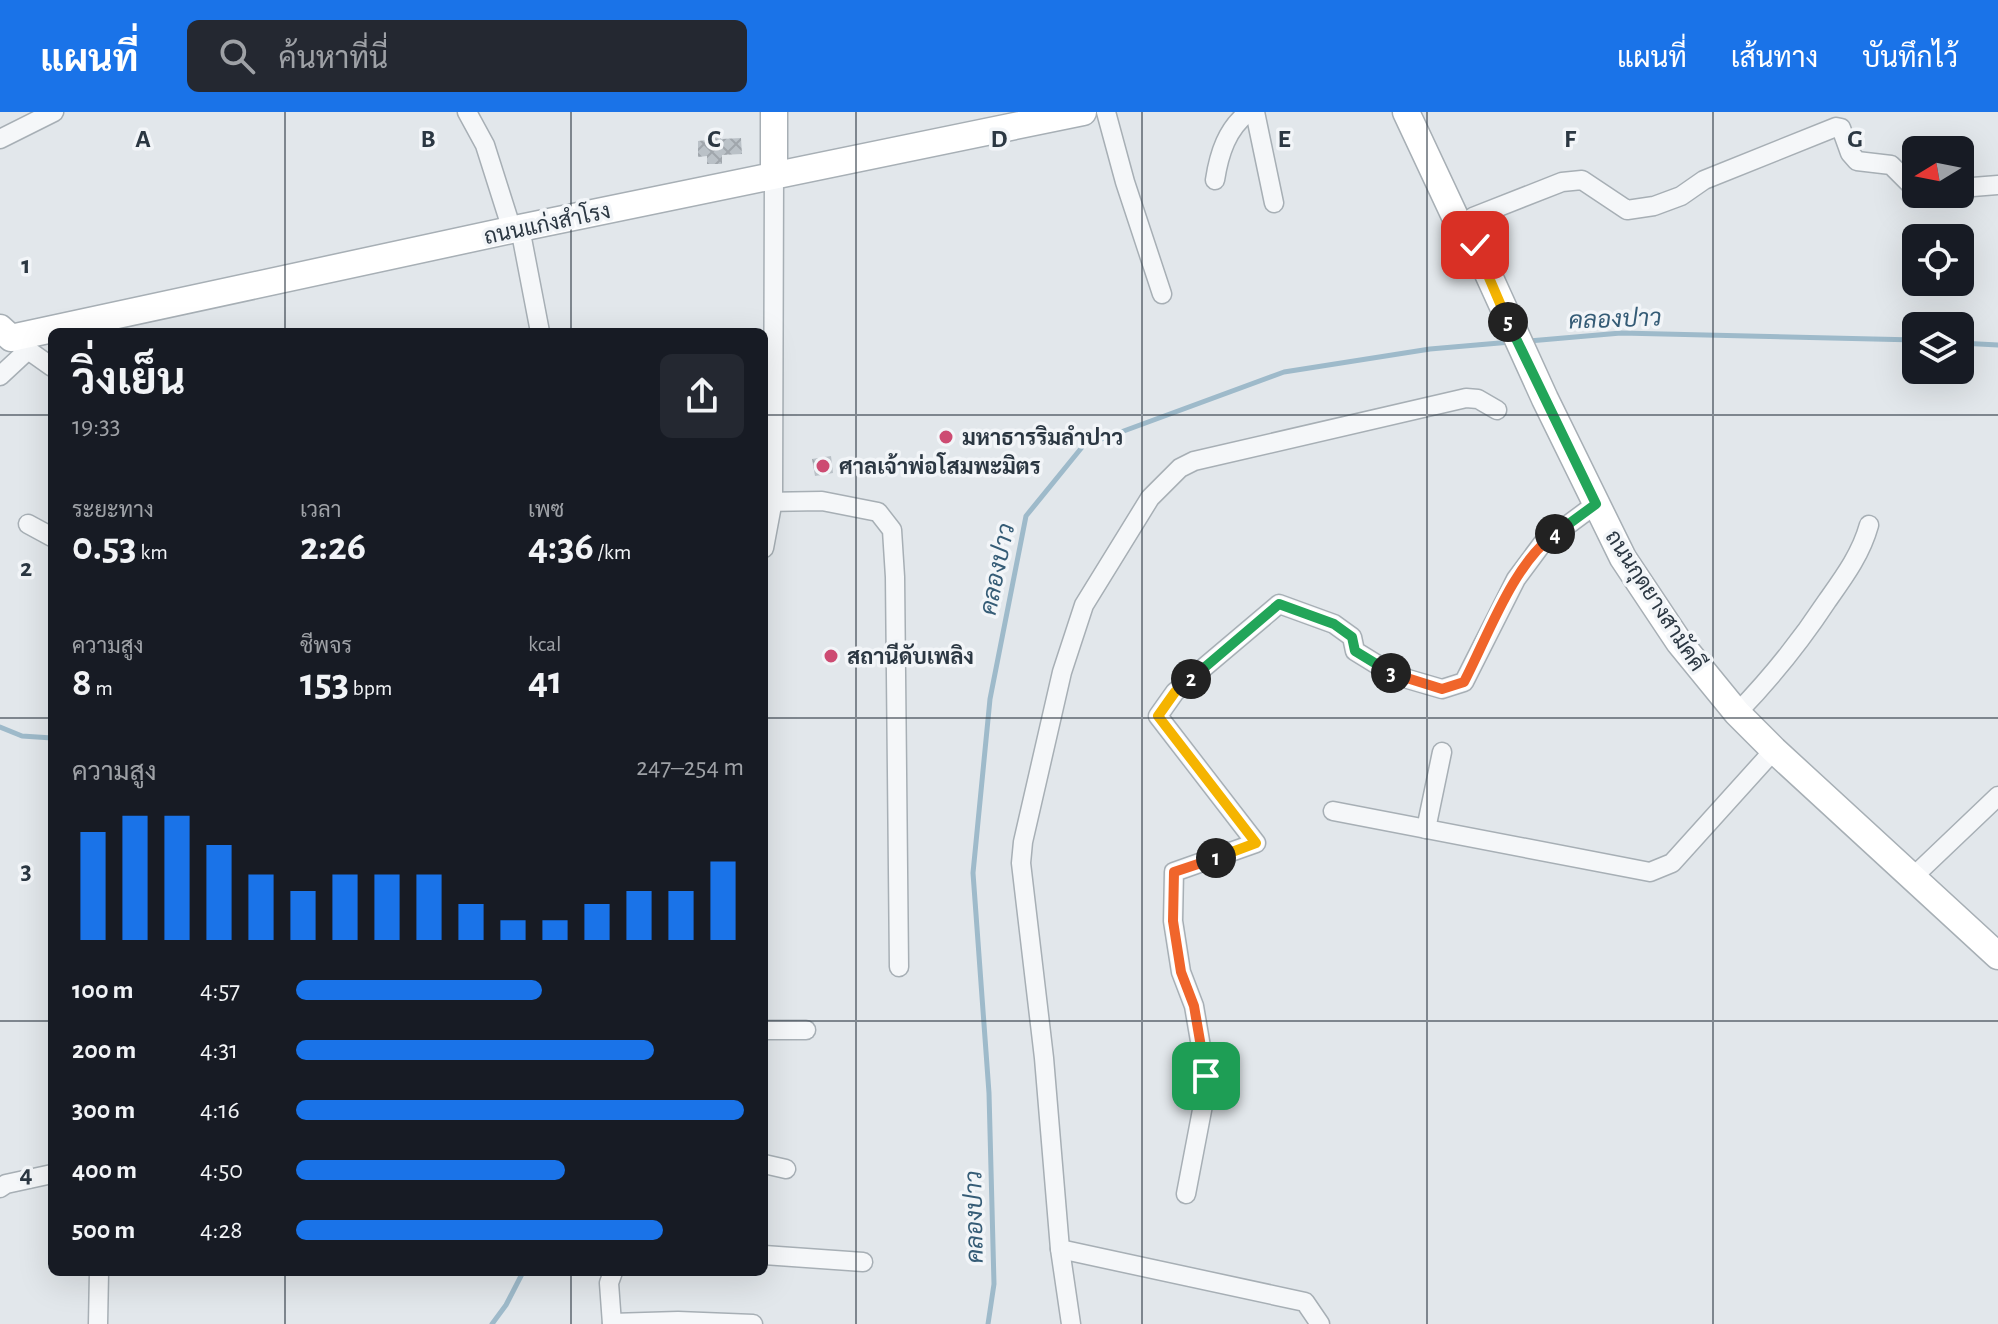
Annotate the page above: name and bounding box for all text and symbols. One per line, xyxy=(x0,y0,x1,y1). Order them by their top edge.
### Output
search box xyxy=(187,20,747,92)
icon: search xyxy=(215,34,259,78)
text: แผนที่ xyxy=(40,41,139,79)
text: ค้นหาที่นี่ xyxy=(279,44,388,74)
text: แผนที่ xyxy=(1617,45,1687,73)
text: เส้นทาง xyxy=(1731,45,1818,73)
text: บันทึกไว้ xyxy=(1862,45,1958,73)
text: A xyxy=(135,126,151,152)
text: B xyxy=(420,126,436,152)
text: C xyxy=(707,126,721,152)
text: D xyxy=(990,126,1008,152)
text: E xyxy=(1277,126,1291,152)
text: F xyxy=(1564,126,1577,152)
text: G xyxy=(1847,126,1863,152)
north arrow xyxy=(1902,136,1974,208)
map controls xyxy=(1902,136,1974,384)
street label: ถนนแก่งสำโรง xyxy=(481,196,612,248)
pin xyxy=(1441,211,1509,279)
icon: check xyxy=(1453,223,1497,267)
button: locate xyxy=(1902,224,1974,296)
text: 1 xyxy=(21,252,31,278)
pin: 5 xyxy=(1488,302,1528,342)
water label: คลองปาว xyxy=(1568,306,1662,334)
text: 5 xyxy=(1503,311,1513,333)
button: layers xyxy=(1902,312,1974,384)
button: share xyxy=(660,354,744,438)
text: วิ่งเย็น xyxy=(72,359,186,403)
text: 19:33 xyxy=(72,413,121,439)
place label: มหาธารริมลำปาว xyxy=(962,425,1123,449)
marker: มหาธารริมลำปาว xyxy=(937,428,955,446)
place label: ศาลเจ้าพ่อโสมพะมิตร xyxy=(839,452,1041,478)
marker: ศาลเจ้าพ่อโสมพะมิตร xyxy=(814,457,832,475)
text: ระยะทาง xyxy=(72,499,154,521)
text: เวลา xyxy=(300,499,342,521)
text: เพซ xyxy=(528,499,564,521)
pin: 4 xyxy=(1535,514,1575,554)
water label: คลองปาว xyxy=(977,521,1019,617)
text: 4 xyxy=(1549,523,1561,545)
street label: ถนนกุดยางสามัคคี xyxy=(1598,524,1711,677)
text: 0.53 xyxy=(72,527,137,567)
text: 2:26 xyxy=(300,527,366,567)
text: 4:36 xyxy=(528,527,594,567)
text: km xyxy=(137,541,168,563)
text: /km xyxy=(594,541,631,563)
text: 2 xyxy=(20,555,32,581)
text: kcal xyxy=(528,633,562,655)
text: ความสูง xyxy=(72,635,143,657)
text: ชีพจร xyxy=(300,635,352,657)
place label: สถานีดับเพลิง xyxy=(847,642,974,668)
marker: สถานีดับเพลิง xyxy=(822,647,840,665)
pin: 3 xyxy=(1371,653,1411,693)
pin: 2 xyxy=(1171,659,1211,699)
text: 41 xyxy=(528,661,563,701)
text: 3 xyxy=(1386,662,1396,684)
text: 8 xyxy=(72,663,92,703)
text: 153 xyxy=(300,663,349,703)
text: 2 xyxy=(1186,668,1196,690)
text: m xyxy=(92,677,113,699)
text: bpm xyxy=(349,677,392,699)
text: 247–254 m xyxy=(636,754,744,780)
text: ความสูง xyxy=(72,759,156,785)
pin: 1 xyxy=(1196,838,1236,878)
text: 1 xyxy=(1212,847,1220,869)
text: 3 xyxy=(20,858,32,884)
text: 100 m xyxy=(72,977,133,1003)
text: 4:57 xyxy=(200,977,240,1003)
text: 200 m xyxy=(72,1037,136,1063)
text: 4:31 xyxy=(200,1037,238,1063)
pin xyxy=(1172,1042,1240,1110)
icon: arrive xyxy=(1184,1054,1228,1098)
text: 300 m xyxy=(72,1097,135,1123)
text: 4:16 xyxy=(200,1097,240,1123)
text: 400 m xyxy=(72,1157,137,1183)
text: 4:50 xyxy=(200,1157,243,1183)
text: 4 xyxy=(19,1161,33,1187)
water label: คลองปาว xyxy=(962,1170,988,1264)
text: 500 m xyxy=(72,1217,135,1243)
text: 4:28 xyxy=(200,1217,243,1243)

